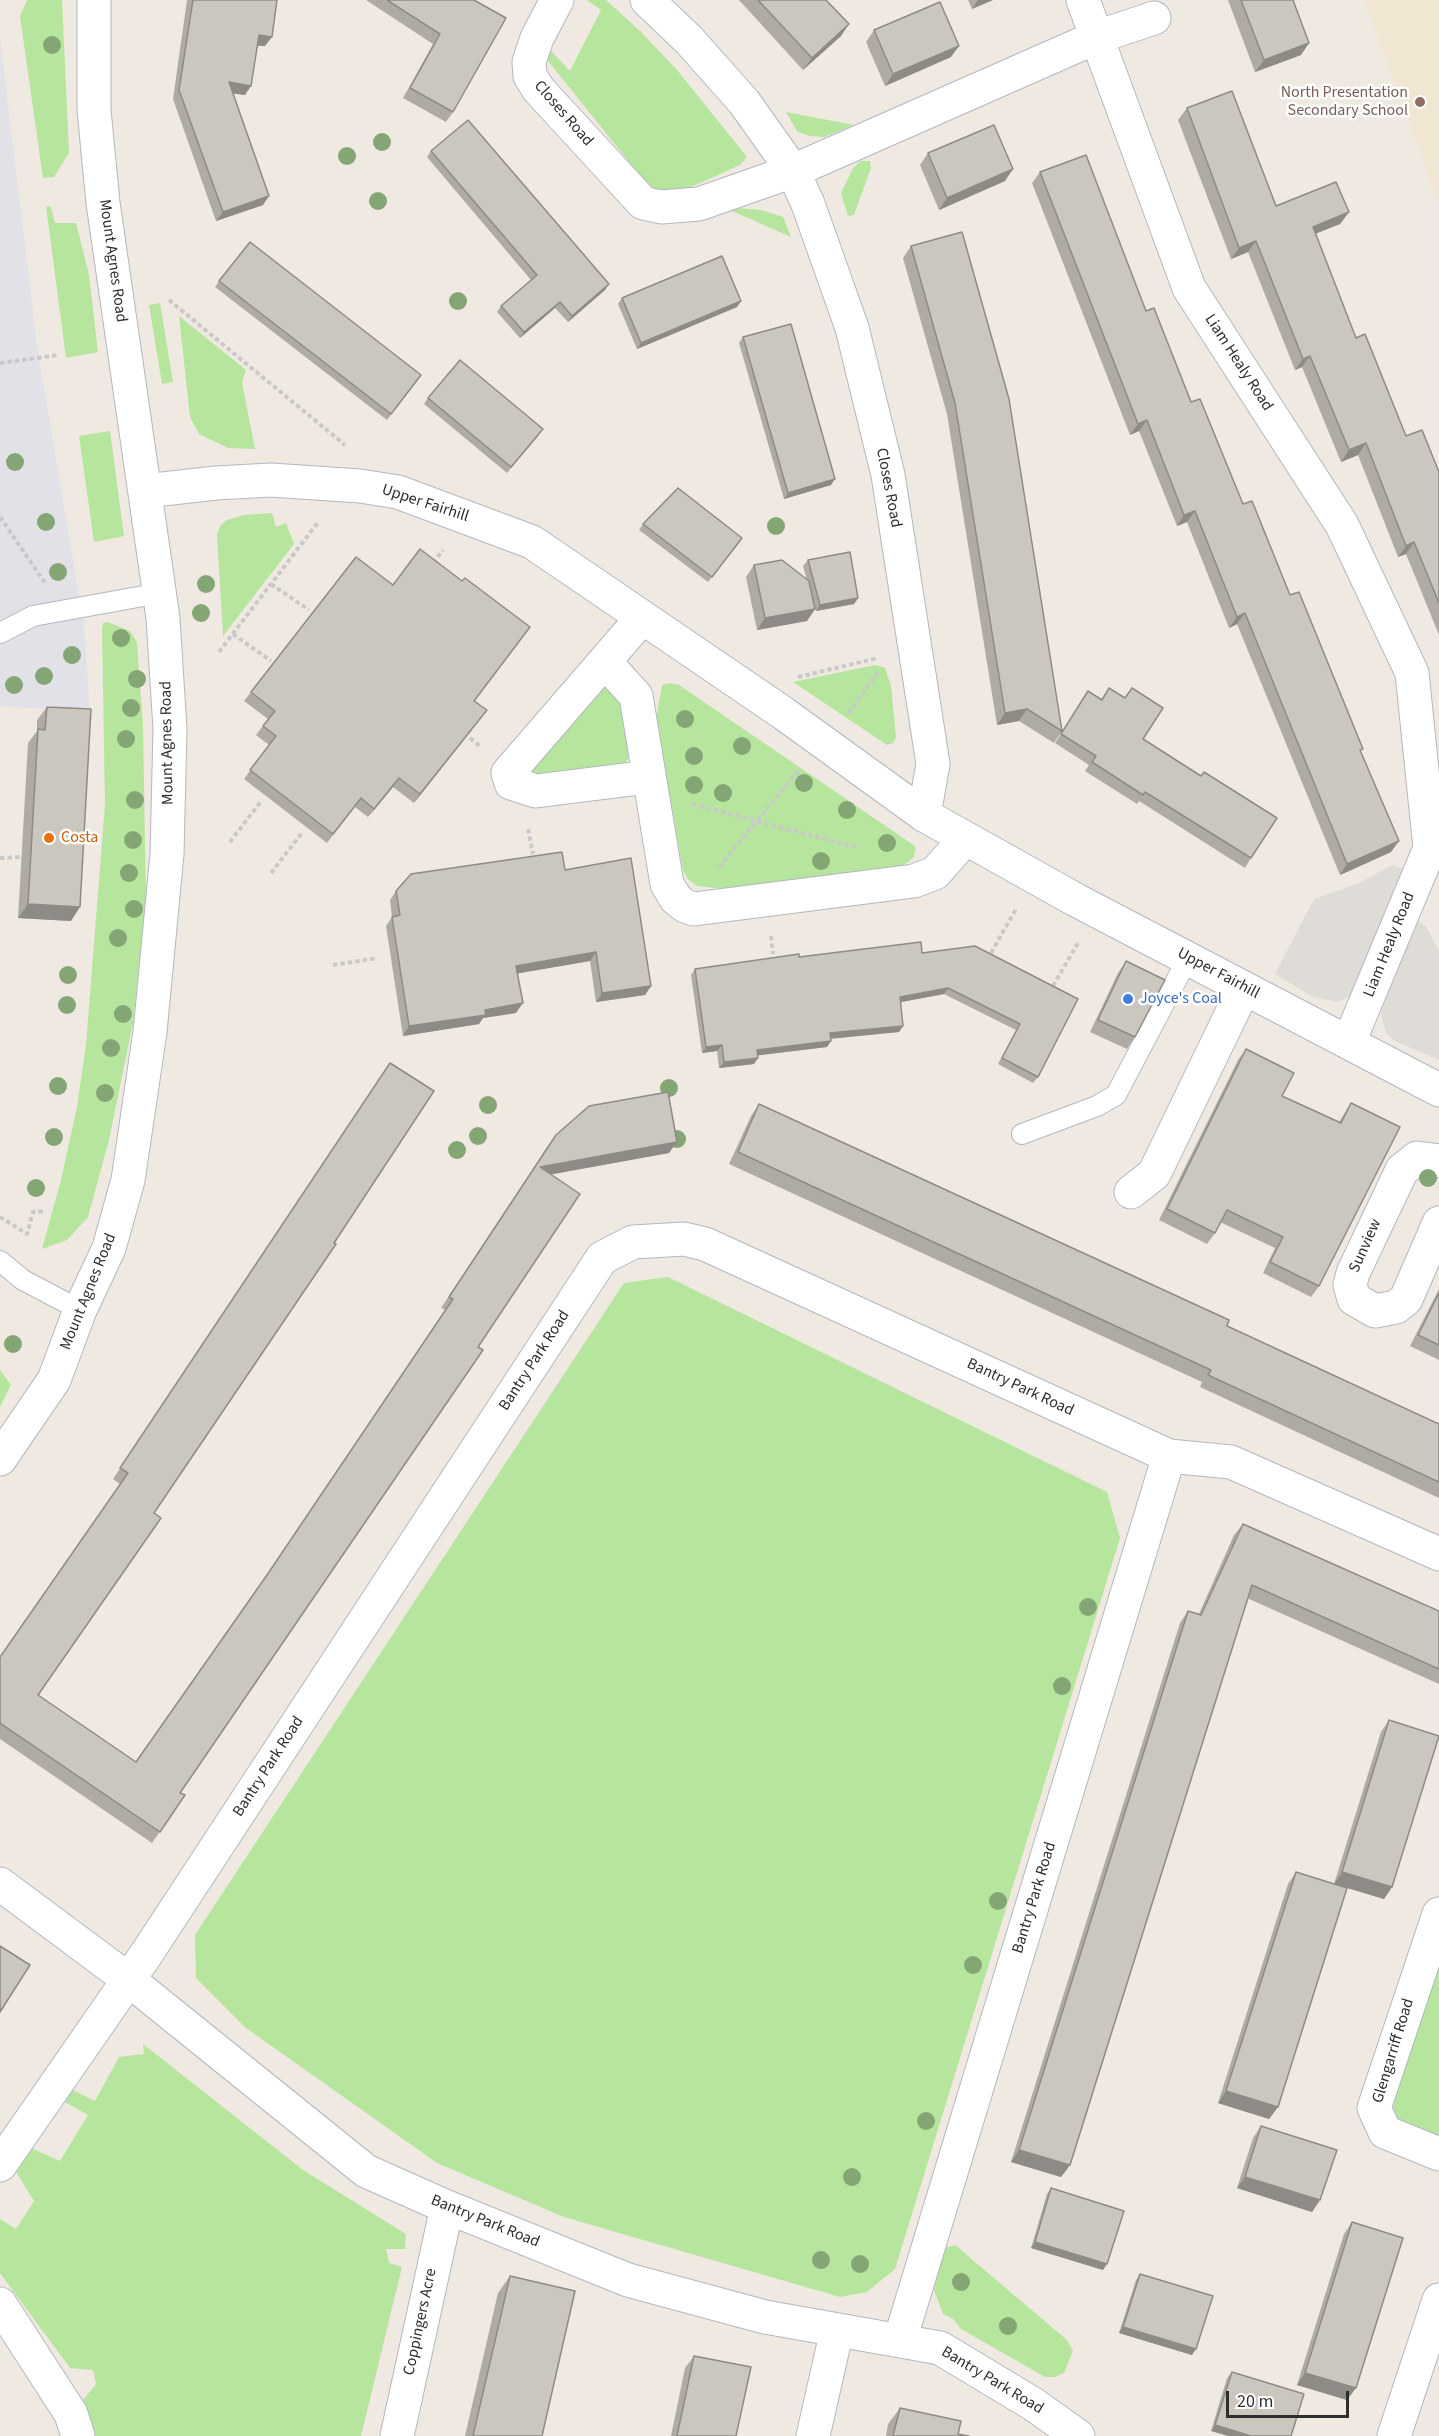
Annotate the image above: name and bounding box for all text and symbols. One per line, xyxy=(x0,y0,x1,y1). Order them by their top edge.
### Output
street label: Closes Road xyxy=(529,77,597,151)
place label: North Presentation Secondary School xyxy=(1281,83,1408,121)
marker: North Presentation Secondary School xyxy=(1413,95,1427,109)
street label: Mount Agnes Road xyxy=(94,198,130,324)
street label: Liam Healy Road xyxy=(1200,311,1276,415)
street label: Closes Road xyxy=(871,447,905,529)
street label: Upper Fairhill xyxy=(379,481,471,527)
street label: Mount Agnes Road xyxy=(157,681,179,805)
place label: Costa xyxy=(61,828,98,848)
marker: Costa xyxy=(42,831,56,845)
street label: Liam Healy Road xyxy=(1360,890,1420,1000)
street label: Upper Fairhill xyxy=(1174,944,1262,1004)
place label: Joyce's Coal xyxy=(1140,989,1222,1009)
marker: Joyce's Coal xyxy=(1121,992,1135,1006)
street label: Sunview xyxy=(1346,1216,1386,1276)
street label: Mount Agnes Road xyxy=(57,1231,121,1353)
street label: Bantry Park Road xyxy=(495,1307,575,1415)
street label: Bantry Park Road xyxy=(964,1355,1076,1421)
street label: Bantry Park Road xyxy=(229,1713,309,1821)
street label: Bantry Park Road xyxy=(1009,1840,1061,1956)
street label: Glengarriff Road xyxy=(1369,1996,1419,2106)
street label: Bantry Park Road xyxy=(428,2191,542,2253)
street label: Coppingers Acre xyxy=(400,2267,442,2377)
street label: Bantry Park Road xyxy=(937,2343,1047,2419)
scale bar xyxy=(1229,2379,1352,2417)
text: 20 m xyxy=(1237,2389,1273,2414)

